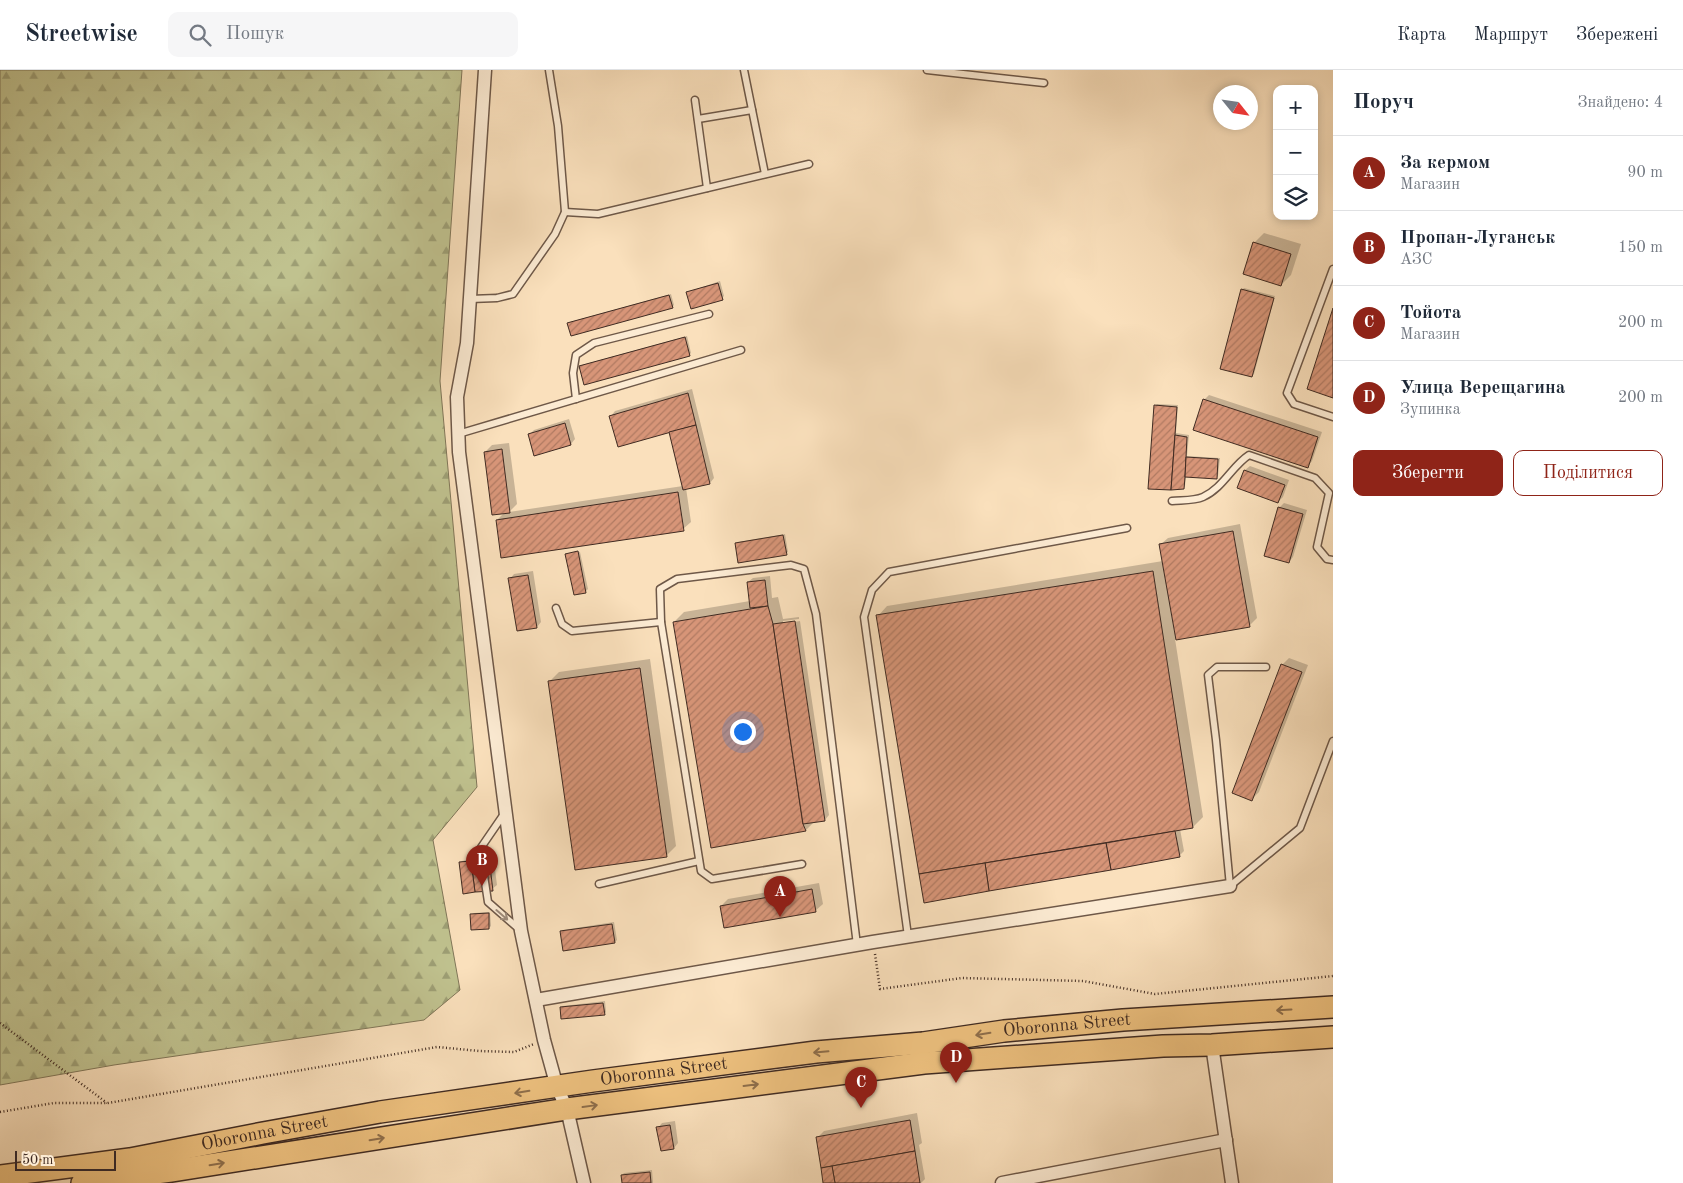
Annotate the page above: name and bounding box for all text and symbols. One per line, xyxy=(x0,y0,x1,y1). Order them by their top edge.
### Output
search box xyxy=(168,12,518,57)
icon: search xyxy=(186,21,214,49)
text: Streetwise xyxy=(25,23,138,47)
text: Пошук xyxy=(226,25,284,44)
text: Карта xyxy=(1397,26,1446,44)
text: Маршрут xyxy=(1474,26,1548,44)
text: Збережені xyxy=(1576,26,1658,44)
north arrow xyxy=(1213,85,1258,130)
map controls xyxy=(1273,85,1318,220)
button: + xyxy=(1273,85,1318,130)
text: Поруч xyxy=(1353,92,1414,113)
text: Знайдено: 4 xyxy=(1578,95,1663,111)
button: − xyxy=(1273,130,1318,175)
text: За кермом xyxy=(1400,154,1490,173)
text: A xyxy=(1363,165,1375,181)
text: 90 m xyxy=(1627,165,1663,181)
button: layers xyxy=(1273,175,1318,220)
text: Магазин xyxy=(1400,177,1460,193)
text: Пропан-Луганськ xyxy=(1400,229,1555,248)
text: B xyxy=(1363,240,1375,256)
text: 150 m xyxy=(1618,240,1663,256)
text: АЗС xyxy=(1400,252,1432,268)
text: Тойота xyxy=(1400,304,1461,323)
text: C xyxy=(1364,315,1374,331)
text: 200 m xyxy=(1618,315,1663,331)
text: Магазин xyxy=(1400,327,1460,343)
text: Улица Верещагина xyxy=(1400,379,1566,398)
text: D xyxy=(1363,390,1375,406)
text: 200 m xyxy=(1618,390,1663,406)
text: Зупинка xyxy=(1400,402,1461,418)
button: Зберегти xyxy=(1353,450,1503,496)
button: Поділитися xyxy=(1513,450,1663,496)
your location xyxy=(730,719,756,745)
pin: B xyxy=(466,845,498,886)
pin: A xyxy=(764,876,796,917)
one-way arrow xyxy=(496,909,509,920)
one-way arrow xyxy=(1277,1006,1293,1015)
street label: Oboronna Street xyxy=(1002,1011,1131,1040)
one-way arrow xyxy=(975,1029,991,1039)
pin: D xyxy=(940,1042,972,1083)
one-way arrow xyxy=(814,1047,830,1057)
street label: Oboronna Street xyxy=(599,1055,728,1089)
pin: C xyxy=(845,1067,877,1108)
one-way arrow xyxy=(743,1080,759,1090)
one-way arrow xyxy=(514,1088,530,1098)
one-way arrow xyxy=(582,1101,598,1111)
street label: Oboronna Street xyxy=(200,1113,329,1154)
one-way arrow xyxy=(369,1133,385,1143)
scale bar xyxy=(15,1148,116,1171)
text: 50 m xyxy=(22,1153,53,1167)
one-way arrow xyxy=(209,1159,225,1169)

